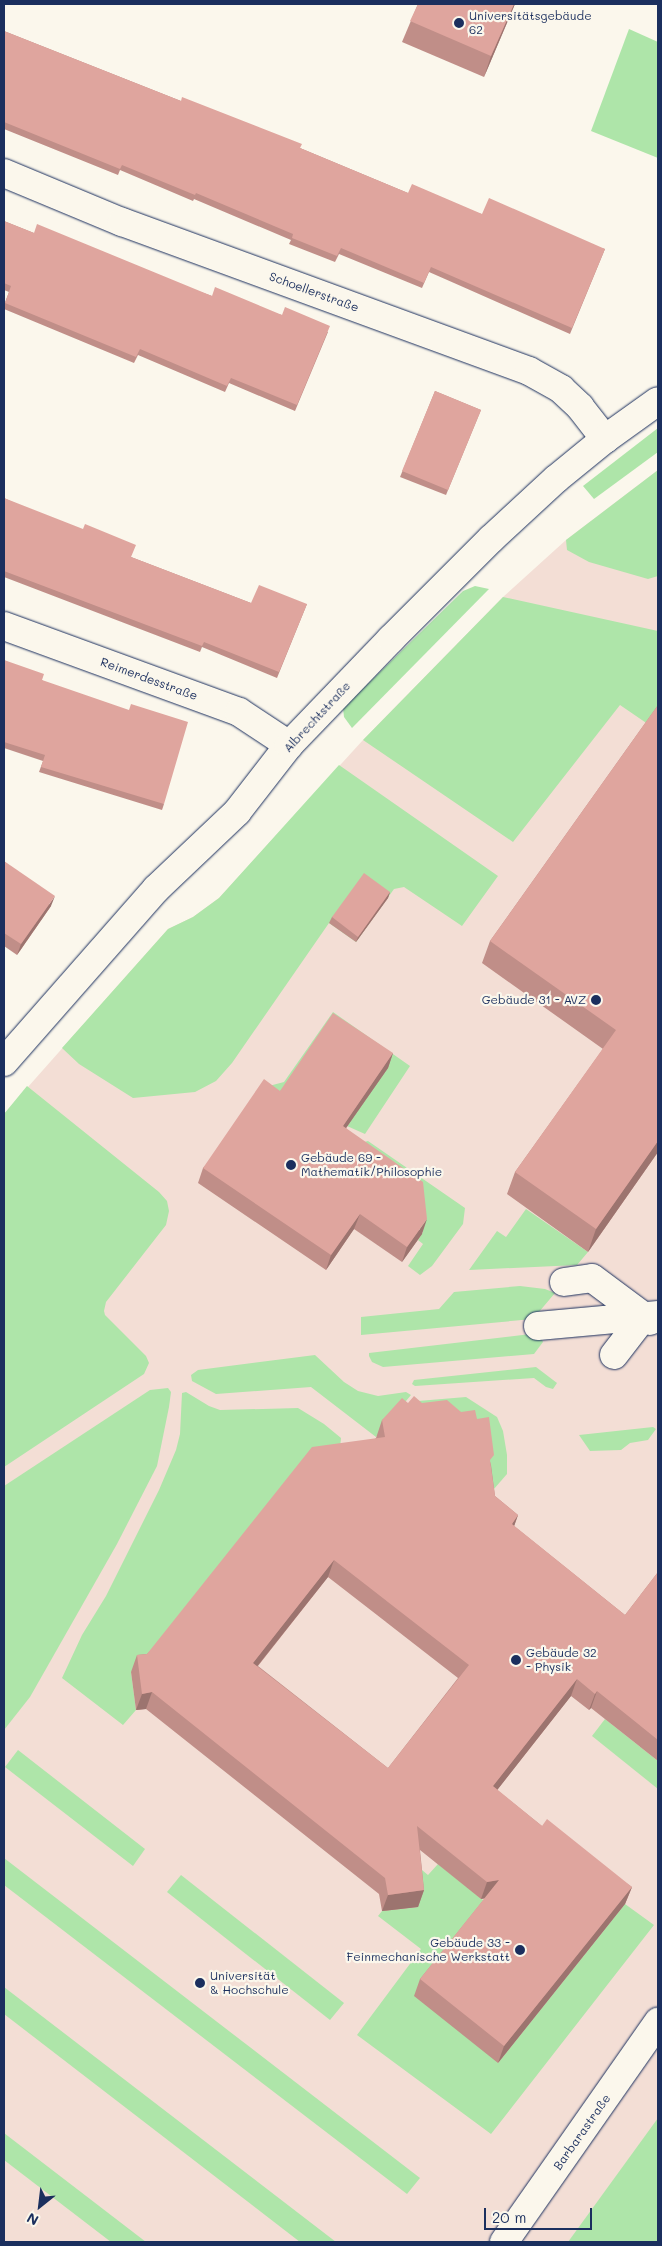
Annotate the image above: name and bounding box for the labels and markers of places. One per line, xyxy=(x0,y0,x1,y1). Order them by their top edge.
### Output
place label: Universitätsgebäude 62 xyxy=(469,9,592,37)
marker: Universitätsgebäude 62 xyxy=(453,17,465,29)
place label: Gebäude 31 - AVZ xyxy=(482,993,586,1007)
marker: Gebäude 31 - AVZ xyxy=(590,994,602,1006)
place label: Gebäude 69 - Mathematik/Philosophie xyxy=(301,1151,442,1179)
marker: Gebäude 69 - Mathematik/Philosophie xyxy=(285,1159,297,1171)
place label: Gebäude 32 - Physik xyxy=(526,1646,597,1674)
marker: Gebäude 32 - Physik xyxy=(510,1654,522,1666)
place label: Gebäude 33 - Feinmechanische Werkstatt xyxy=(347,1936,510,1964)
marker: Gebäude 33 - Feinmechanische Werkstatt xyxy=(514,1944,526,1956)
place label: Universität & Hochschule xyxy=(210,1969,289,1997)
marker: Universität & Hochschule xyxy=(194,1977,206,1989)

